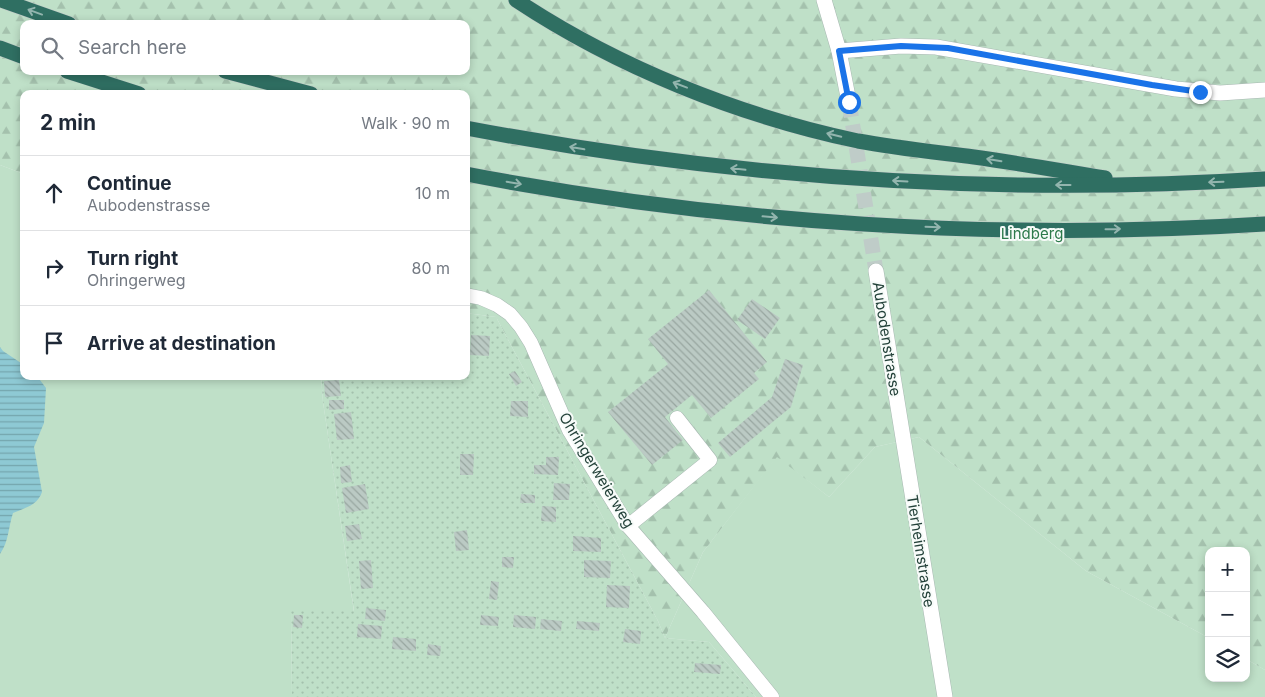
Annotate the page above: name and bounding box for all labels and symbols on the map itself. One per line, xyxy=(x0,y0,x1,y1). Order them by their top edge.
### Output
one-way arrow xyxy=(28,7,43,16)
one-way arrow xyxy=(672,80,688,89)
route end xyxy=(1189,81,1212,104)
route start xyxy=(838,91,861,114)
one-way arrow xyxy=(827,129,843,139)
one-way arrow xyxy=(569,142,585,152)
one-way arrow xyxy=(987,155,1003,165)
one-way arrow xyxy=(730,164,746,174)
one-way arrow xyxy=(892,177,908,186)
one-way arrow xyxy=(1209,177,1225,186)
one-way arrow xyxy=(506,179,522,189)
one-way arrow xyxy=(1055,180,1071,190)
one-way arrow xyxy=(762,212,778,221)
one-way arrow xyxy=(924,222,940,232)
park label: Lindberg xyxy=(1001,224,1063,243)
one-way arrow xyxy=(1104,224,1120,234)
street label: Aubodenstrasse xyxy=(869,280,905,398)
street label: Ohringerweierweg xyxy=(555,409,639,531)
street label: Tierheimstrasse xyxy=(903,493,939,609)

